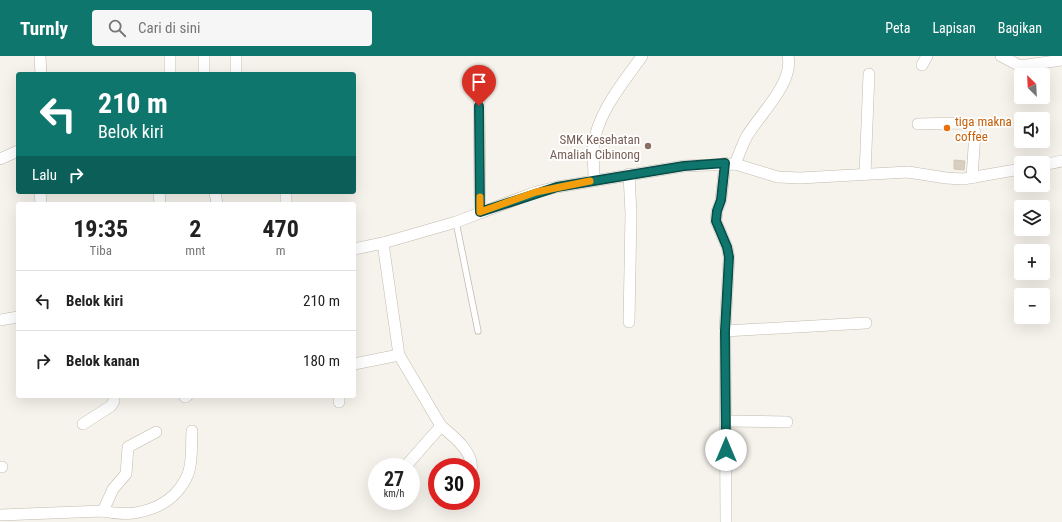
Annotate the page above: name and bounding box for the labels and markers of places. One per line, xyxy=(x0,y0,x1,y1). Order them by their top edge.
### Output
pin xyxy=(462,65,496,106)
place label: tiga makna coffee xyxy=(955,114,1012,144)
marker: tiga makna coffee xyxy=(942,123,952,133)
place label: SMK Kesehatan Amaliah Cibinong xyxy=(550,132,640,162)
marker: SMK Kesehatan Amaliah Cibinong xyxy=(643,141,653,151)

